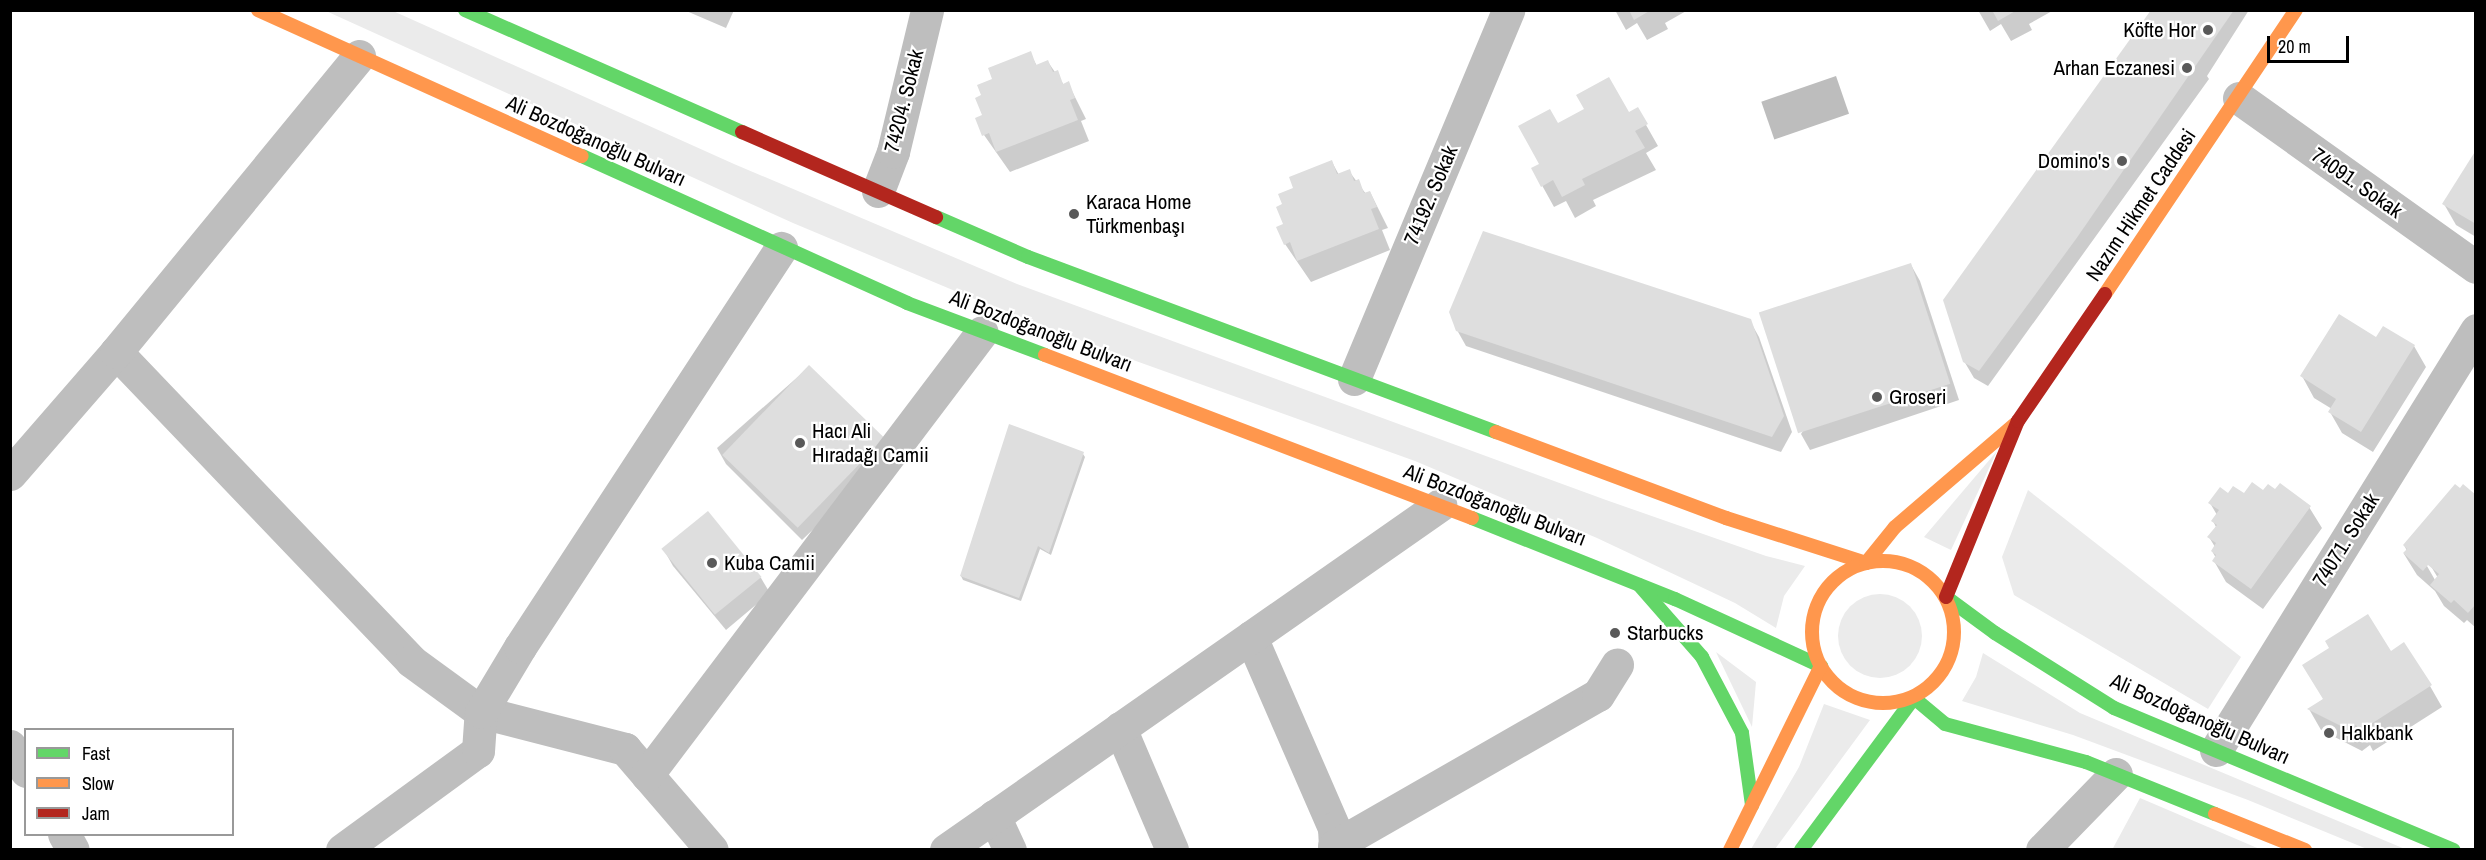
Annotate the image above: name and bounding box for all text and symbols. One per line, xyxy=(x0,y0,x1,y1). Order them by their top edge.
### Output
place label: Köfte Hor xyxy=(2123,17,2196,43)
marker: Köfte Hor xyxy=(2201,23,2215,37)
scale bar xyxy=(2270,24,2352,62)
text: 20 m xyxy=(2278,34,2311,59)
street label: 74204. Sokak xyxy=(879,47,929,155)
place label: Arhan Eczanesi xyxy=(2053,55,2175,81)
marker: Arhan Eczanesi xyxy=(2180,61,2194,75)
street label: Ali Bozdoğanoğlu Bulvarı xyxy=(503,90,689,192)
street label: Nazım Hikmet Caddesi xyxy=(2081,124,2201,286)
street label: 74192. Sokak xyxy=(1399,142,1463,248)
street label: 74091. Sokak xyxy=(2307,142,2407,224)
place label: Domino's xyxy=(2038,148,2110,174)
marker: Domino's xyxy=(2115,154,2129,168)
place label: Karaca Home Türkmenbaşı xyxy=(1086,189,1191,239)
marker: Karaca Home Türkmenbaşı xyxy=(1067,207,1081,221)
street label: Ali Bozdoğanoğlu Bulvarı xyxy=(946,285,1136,377)
place label: Groseri xyxy=(1889,384,1946,410)
marker: Groseri xyxy=(1870,390,1884,404)
place label: Hacı Ali Hıradağı Camii xyxy=(812,418,929,468)
marker: Hacı Ali Hıradağı Camii xyxy=(793,436,807,450)
street label: Ali Bozdoğanoğlu Bulvarı xyxy=(1400,459,1590,551)
street label: 74071. Sokak xyxy=(2307,489,2385,591)
place label: Kuba Camii xyxy=(724,550,815,576)
marker: Kuba Camii xyxy=(705,556,719,570)
place label: Starbucks xyxy=(1627,620,1704,646)
marker: Starbucks xyxy=(1608,626,1622,640)
street label: Ali Bozdoğanoğlu Bulvarı xyxy=(2107,668,2293,770)
place label: Halkbank xyxy=(2341,720,2413,746)
marker: Halkbank xyxy=(2322,726,2336,740)
legend xyxy=(24,728,234,836)
text: Fast xyxy=(82,741,110,766)
text: Slow xyxy=(82,771,114,796)
text: Jam xyxy=(82,801,110,826)

